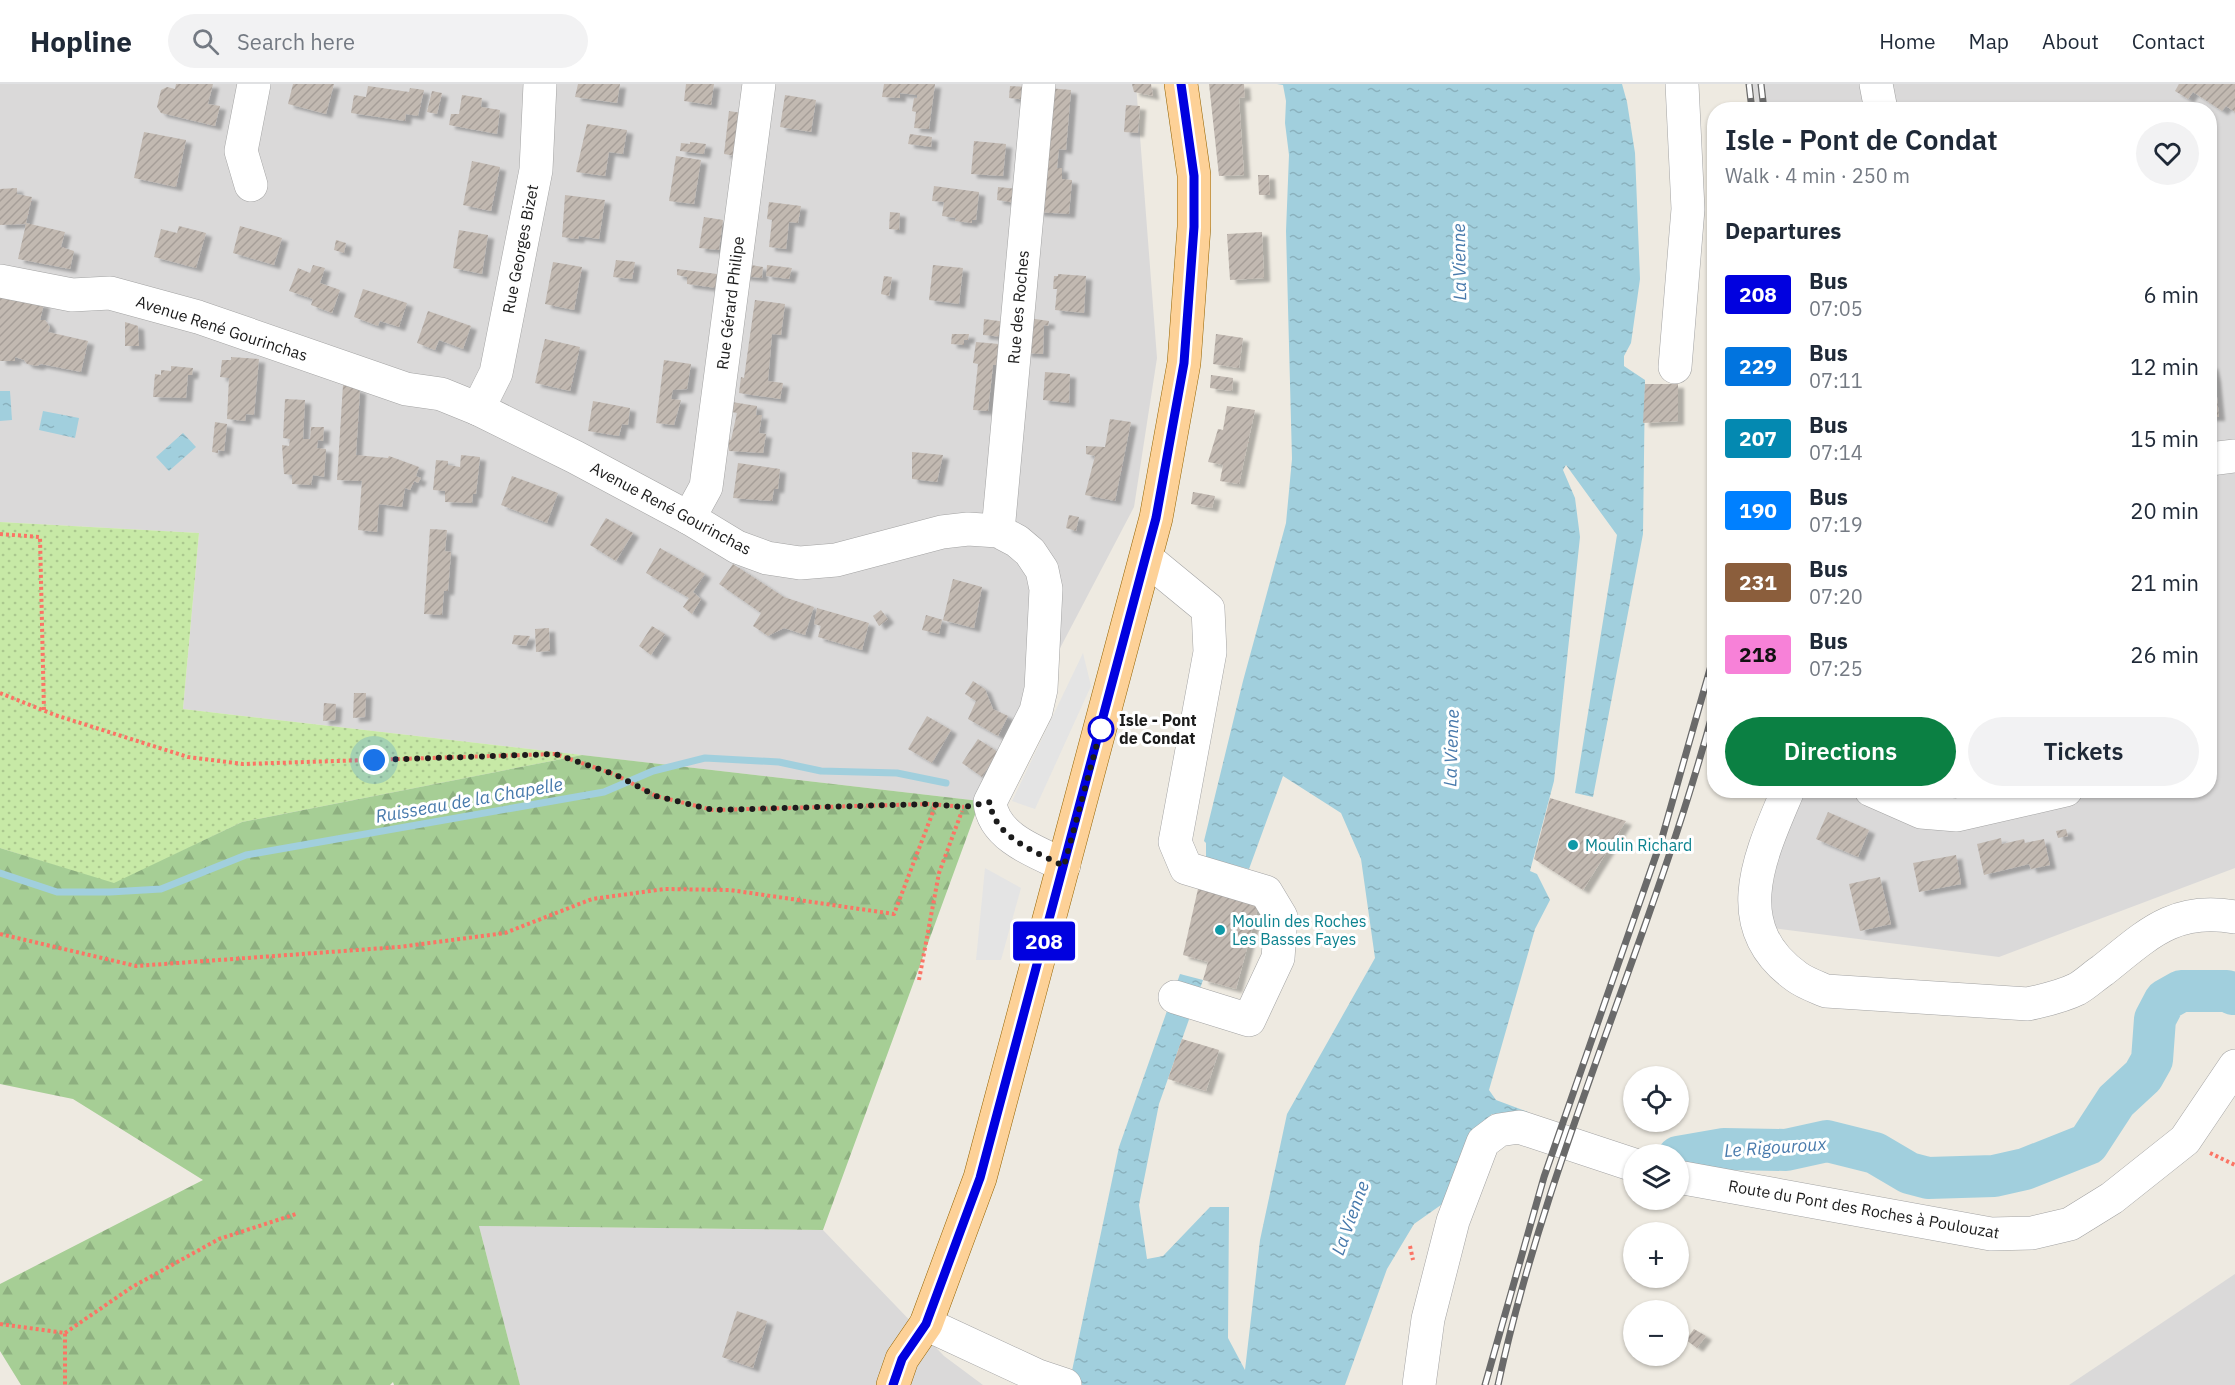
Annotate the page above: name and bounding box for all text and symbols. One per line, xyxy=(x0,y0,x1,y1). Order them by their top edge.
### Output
search box xyxy=(168,14,588,68)
text: Hopline xyxy=(30,23,132,60)
icon: search xyxy=(189,25,222,58)
text: Search here xyxy=(237,27,355,56)
text: Home xyxy=(1879,27,1936,55)
text: Map xyxy=(1969,27,2009,55)
text: About xyxy=(2042,27,2099,55)
text: Contact xyxy=(2132,27,2205,55)
text: Isle - Pont de Condat xyxy=(1725,121,1998,158)
button: heart xyxy=(2136,122,2199,185)
text: Walk · 4 min · 250 m xyxy=(1725,162,1910,189)
street label: Rue Georges Bizet xyxy=(498,183,542,315)
text: Departures xyxy=(1725,216,1841,245)
water label: La Vienne xyxy=(1447,223,1471,301)
street label: Rue Gérard Philipe xyxy=(712,235,748,371)
street label: Rue des Roches xyxy=(1003,249,1033,365)
text: Bus xyxy=(1809,266,1848,295)
text: 208 xyxy=(1739,280,1777,308)
text: 6 min xyxy=(2143,280,2199,309)
street label: Avenue René Gourinchas xyxy=(134,291,310,365)
text: 07:05 xyxy=(1809,295,1863,322)
text: Bus xyxy=(1809,338,1848,367)
text: 229 xyxy=(1739,352,1777,380)
text: 12 min xyxy=(2130,352,2199,381)
text: 07:11 xyxy=(1809,367,1863,394)
text: Bus xyxy=(1809,410,1848,439)
text: 207 xyxy=(1739,424,1777,452)
text: 15 min xyxy=(2130,424,2199,453)
text: 07:14 xyxy=(1809,439,1863,466)
street label: Avenue René Gourinchas xyxy=(587,457,755,559)
text: Bus xyxy=(1809,482,1848,511)
text: 190 xyxy=(1739,496,1777,524)
text: 20 min xyxy=(2130,496,2199,525)
text: 07:19 xyxy=(1809,511,1863,538)
text: Bus xyxy=(1809,554,1848,583)
text: 231 xyxy=(1739,568,1777,596)
text: 21 min xyxy=(2130,568,2199,597)
text: 07:20 xyxy=(1809,583,1863,610)
text: Bus xyxy=(1809,626,1848,655)
text: 218 xyxy=(1739,640,1777,668)
text: 26 min xyxy=(2130,640,2199,669)
text: 07:25 xyxy=(1809,655,1863,682)
water label: La Vienne xyxy=(1438,709,1464,787)
place label: Isle - Pont de Condat xyxy=(1119,710,1197,748)
marker: Isle - Pont de Condat xyxy=(1088,716,1114,742)
button: Directions xyxy=(1725,717,1956,786)
button: Tickets xyxy=(1968,717,2199,786)
your location xyxy=(359,745,389,775)
water label: Ruisseau de la Chapelle xyxy=(374,772,564,828)
place label: Moulin Richard xyxy=(1585,835,1692,855)
marker: Moulin Richard xyxy=(1566,838,1580,852)
place label: Moulin des Roches Les Basses Fayes xyxy=(1232,911,1367,949)
line badge: 208 xyxy=(1010,922,1078,960)
marker: Moulin des Roches Les Basses Fayes xyxy=(1213,923,1227,937)
text: 208 xyxy=(1025,927,1063,955)
map controls xyxy=(1623,1066,1689,1366)
button: locate xyxy=(1623,1066,1689,1132)
water label: Le Rigouroux xyxy=(1723,1132,1828,1162)
button: layers xyxy=(1623,1144,1689,1210)
street label: Route du Pont des Roches à Poulouzat xyxy=(1727,1175,2001,1243)
water label: La Vienne xyxy=(1326,1178,1374,1258)
button: + xyxy=(1623,1222,1689,1288)
button: − xyxy=(1623,1300,1689,1366)

